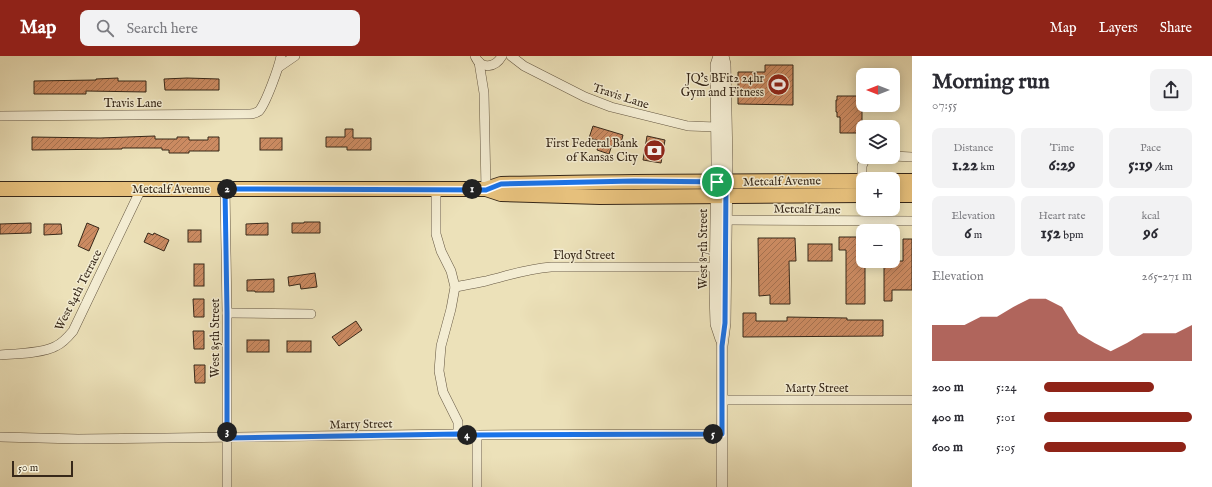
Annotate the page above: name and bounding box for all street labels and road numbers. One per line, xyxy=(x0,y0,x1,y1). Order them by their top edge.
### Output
street label: Travis Lane xyxy=(591,80,651,113)
street label: Travis Lane xyxy=(104,96,163,111)
street label: Metcalf Avenue xyxy=(743,173,822,190)
street label: Metcalf Avenue xyxy=(132,182,211,197)
street label: Metcalf Lane xyxy=(773,201,841,218)
street label: West 87th Street xyxy=(696,209,711,289)
street label: West 84th Terrace xyxy=(52,247,106,333)
street label: Floyd Street xyxy=(553,248,615,263)
street label: West 85th Street xyxy=(208,298,223,378)
street label: Marty Street xyxy=(785,381,849,396)
street label: Marty Street xyxy=(329,416,393,433)

